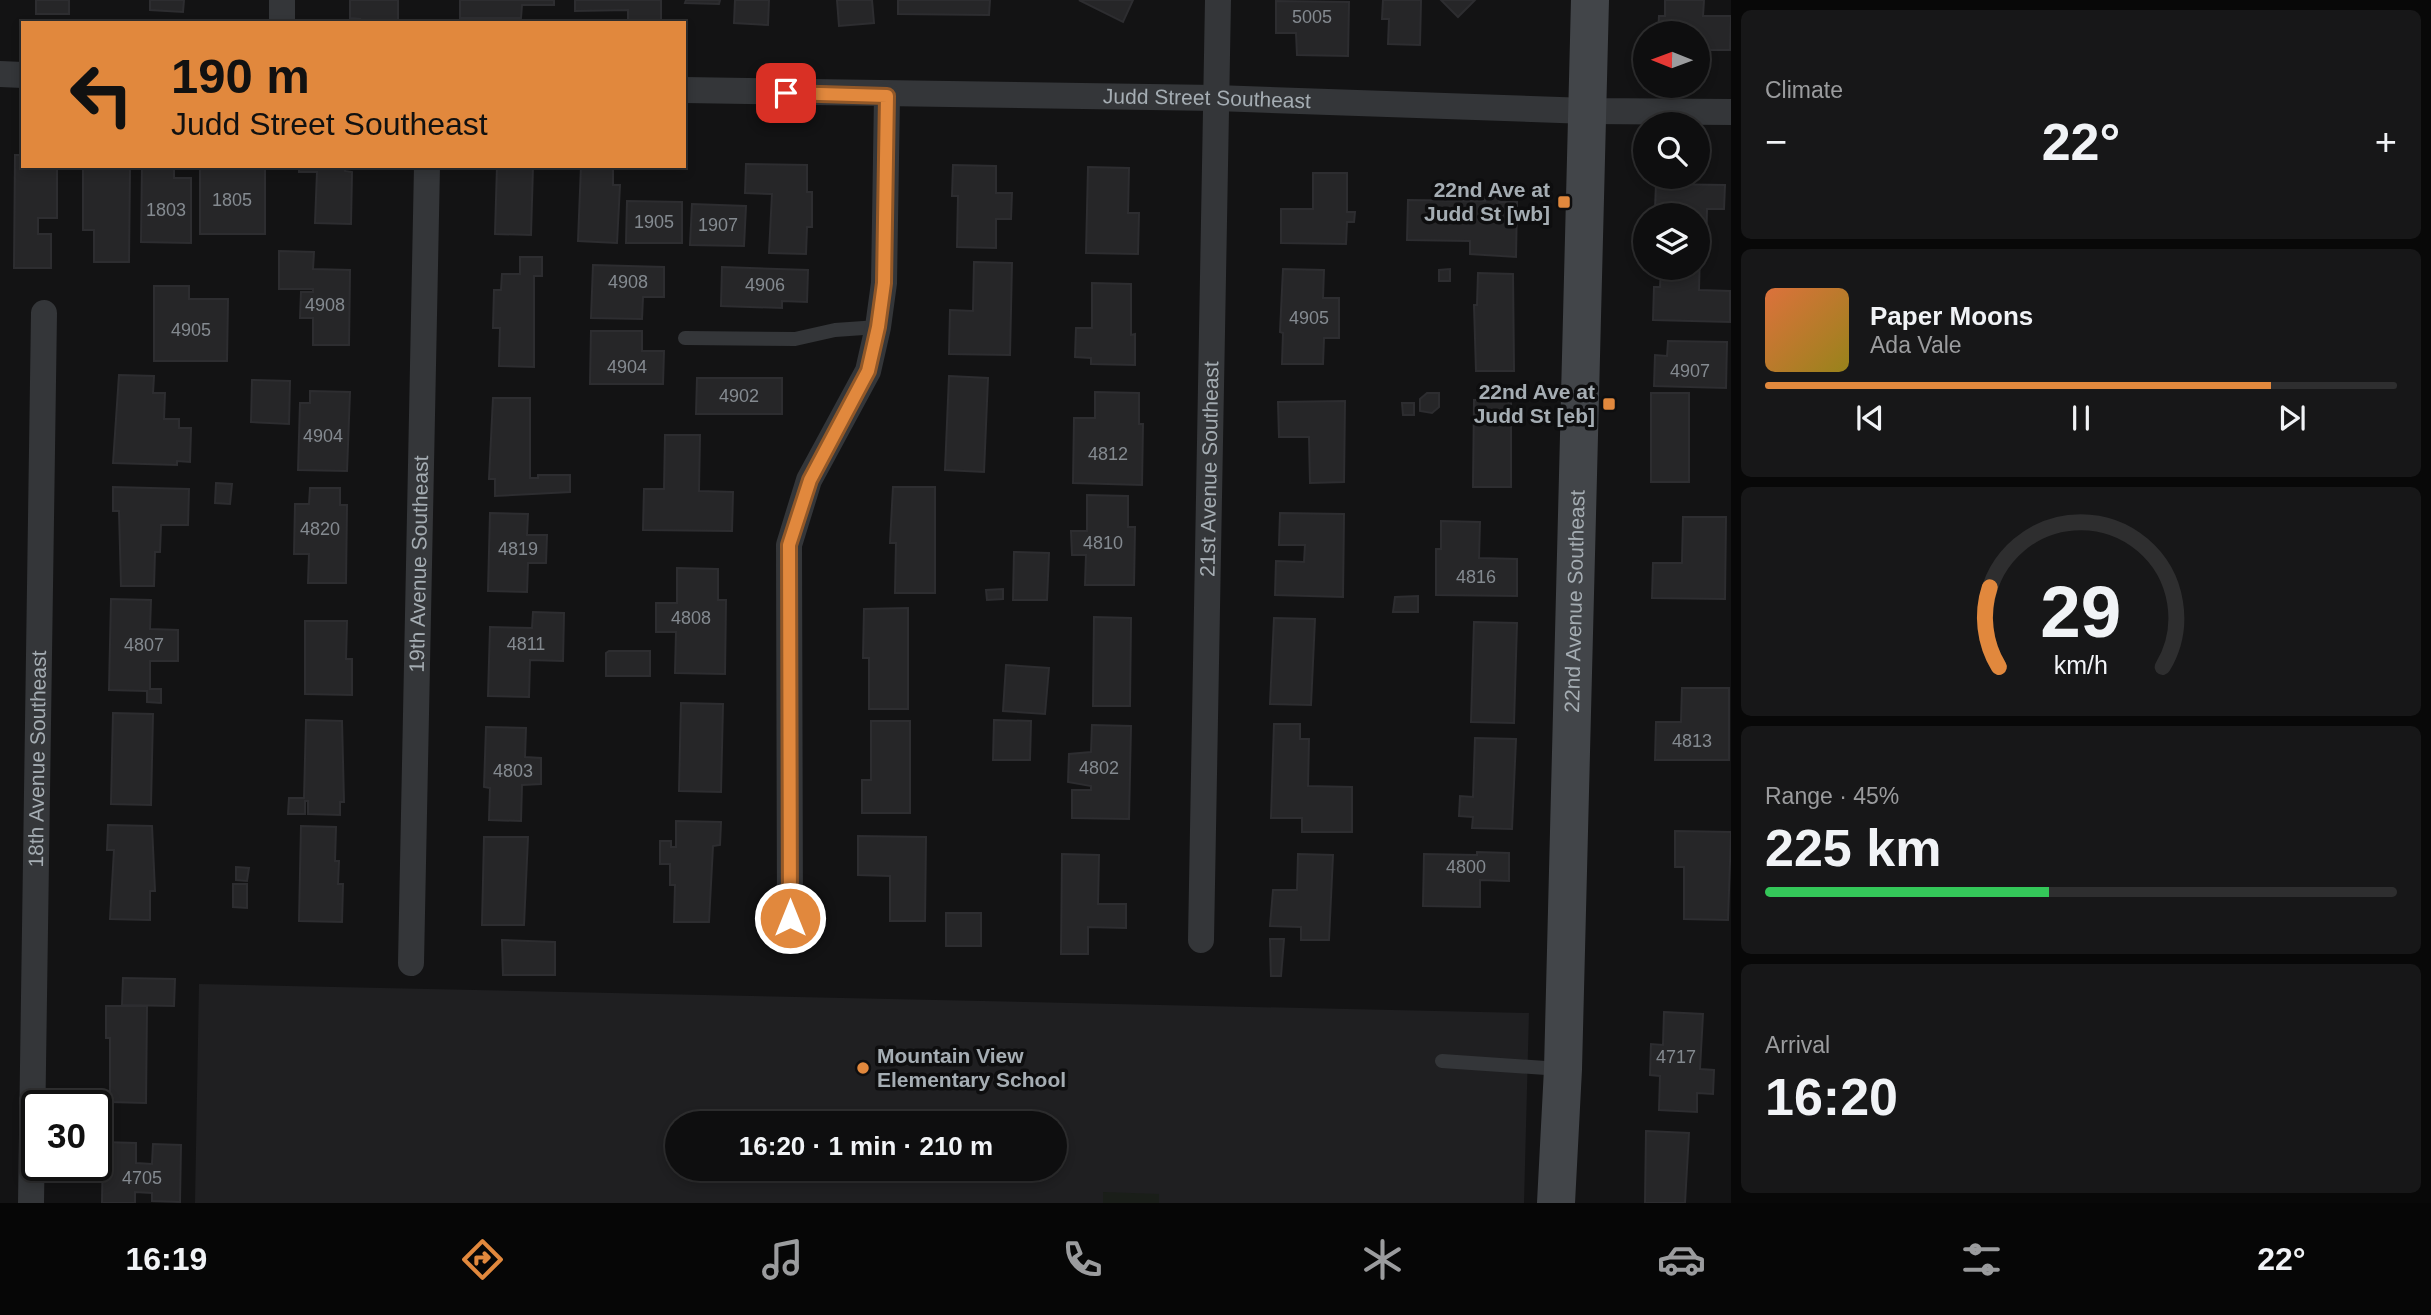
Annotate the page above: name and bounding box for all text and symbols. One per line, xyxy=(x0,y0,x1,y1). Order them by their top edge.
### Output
house number: 5005 xyxy=(1292,7,1332,27)
north arrow xyxy=(1633,21,1710,98)
map controls xyxy=(1633,21,1710,280)
icon: left xyxy=(56,49,147,140)
text: 190 m xyxy=(171,49,310,103)
pin xyxy=(756,63,816,123)
icon: arrive xyxy=(767,74,805,112)
text: Climate xyxy=(1765,77,1843,103)
street label: Judd Street Southeast xyxy=(1103,84,1311,112)
text: Judd Street Southeast xyxy=(171,106,488,142)
button: search xyxy=(1633,112,1710,189)
text: 22° xyxy=(2042,113,2120,171)
text: − xyxy=(1765,121,1787,163)
text: + xyxy=(2375,121,2397,163)
place label: 22nd Ave at Judd St [wb] xyxy=(1424,178,1550,225)
house number: 1805 xyxy=(212,190,252,210)
marker: 22nd Ave at Judd St [wb] xyxy=(1556,194,1572,210)
house number: 1803 xyxy=(146,200,186,220)
button: layers xyxy=(1633,203,1710,280)
house number: 1905 xyxy=(634,212,674,232)
house number: 1907 xyxy=(698,215,738,235)
house number: 4908 xyxy=(608,272,648,292)
house number: 4906 xyxy=(745,275,785,295)
house number: 4908 xyxy=(305,295,345,315)
text: Paper Moons xyxy=(1870,301,2033,331)
house number: 4905 xyxy=(1289,308,1329,328)
house number: 4905 xyxy=(171,320,211,340)
text: Ada Vale xyxy=(1870,332,1962,358)
house number: 4904 xyxy=(607,357,647,377)
street label: 21st Avenue Southeast xyxy=(1196,361,1222,577)
house number: 4907 xyxy=(1670,361,1710,381)
place label: 22nd Ave at Judd St [eb] xyxy=(1474,380,1595,427)
house number: 4902 xyxy=(719,386,759,406)
marker: 22nd Ave at Judd St [eb] xyxy=(1601,396,1617,412)
icon: previous xyxy=(1851,399,1889,437)
icon: pause xyxy=(2062,399,2100,437)
icon: next xyxy=(2273,399,2311,437)
house number: 4904 xyxy=(303,426,343,446)
house number: 4812 xyxy=(1088,444,1128,464)
street label: 19th Avenue Southeast xyxy=(405,455,432,673)
street label: 22nd Avenue Southeast xyxy=(1560,490,1589,713)
house number: 4820 xyxy=(300,519,340,539)
house number: 4810 xyxy=(1083,533,1123,553)
house number: 4819 xyxy=(498,539,538,559)
house number: 4816 xyxy=(1456,567,1496,587)
text: 29 xyxy=(2041,572,2121,653)
house number: 4808 xyxy=(671,608,711,628)
house number: 4811 xyxy=(507,634,545,654)
house number: 4807 xyxy=(124,635,164,655)
street label: 18th Avenue Southeast xyxy=(24,650,50,868)
text: km/h xyxy=(2054,651,2108,679)
house number: 4813 xyxy=(1672,731,1712,751)
house number: 4802 xyxy=(1079,758,1119,778)
house number: 4803 xyxy=(493,761,533,781)
text: Range · 45% xyxy=(1765,783,1899,809)
text: 225 km xyxy=(1765,819,1941,877)
house number: 4800 xyxy=(1446,857,1486,877)
position arrow xyxy=(753,881,827,955)
text: Arrival xyxy=(1765,1032,1830,1058)
place label: Mountain View Elementary School xyxy=(877,1044,1066,1091)
house number: 4717 xyxy=(1656,1047,1696,1067)
marker: Mountain View Elementary School xyxy=(855,1060,871,1076)
text: 16:20 xyxy=(1765,1068,1898,1126)
speed limit sign: 30 xyxy=(21,1090,112,1181)
text: 16:20 · 1 min · 210 m xyxy=(739,1131,993,1161)
house number: 4705 xyxy=(122,1168,162,1188)
icon: directions xyxy=(458,1235,507,1284)
icon: music xyxy=(758,1235,807,1284)
icon: phone xyxy=(1058,1235,1107,1284)
icon: climate xyxy=(1358,1235,1407,1284)
icon: car xyxy=(1657,1235,1706,1284)
icon: filters xyxy=(1957,1235,2006,1284)
text: 16:19 xyxy=(125,1241,207,1277)
text: 22° xyxy=(2257,1241,2306,1277)

